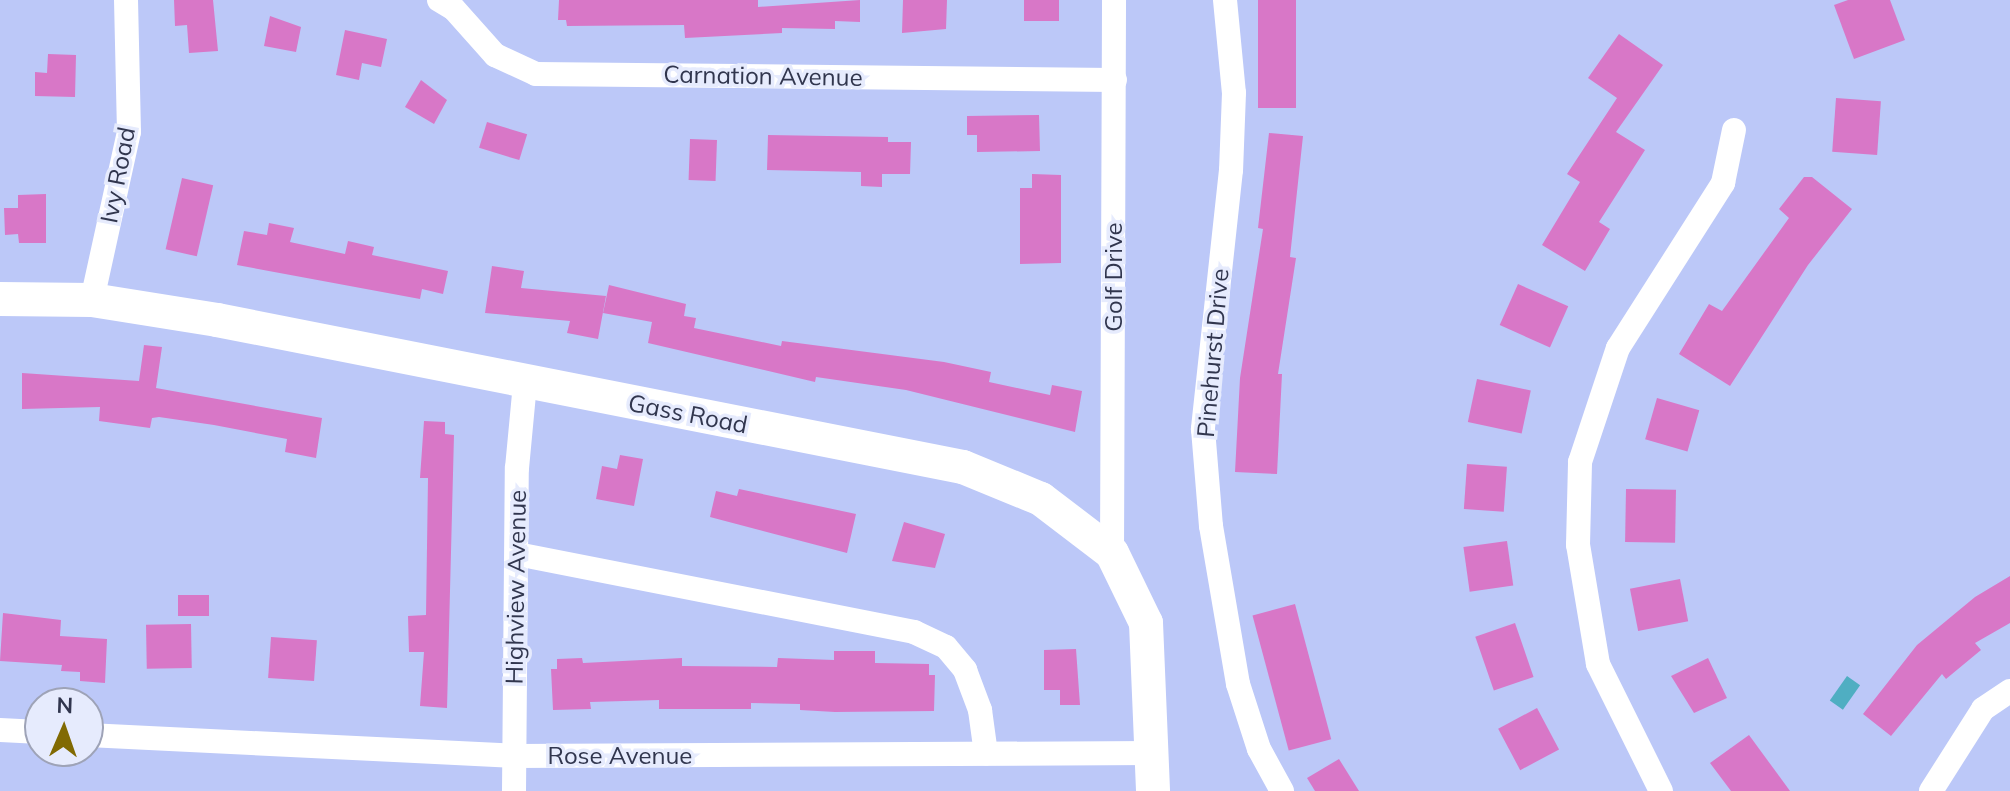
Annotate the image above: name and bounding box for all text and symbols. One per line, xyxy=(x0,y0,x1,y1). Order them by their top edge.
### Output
street label: Carnation Avenue xyxy=(663,60,863,92)
street label: Ivy Road xyxy=(95,125,141,225)
street label: Golf Drive xyxy=(1100,222,1128,332)
street label: Pinehurst Drive xyxy=(1191,267,1235,439)
street label: Gass Road xyxy=(626,388,750,440)
street label: Highview Avenue xyxy=(500,489,532,685)
north arrow xyxy=(24,687,104,767)
text: N xyxy=(56,691,74,719)
street label: Rose Avenue xyxy=(548,742,692,770)

